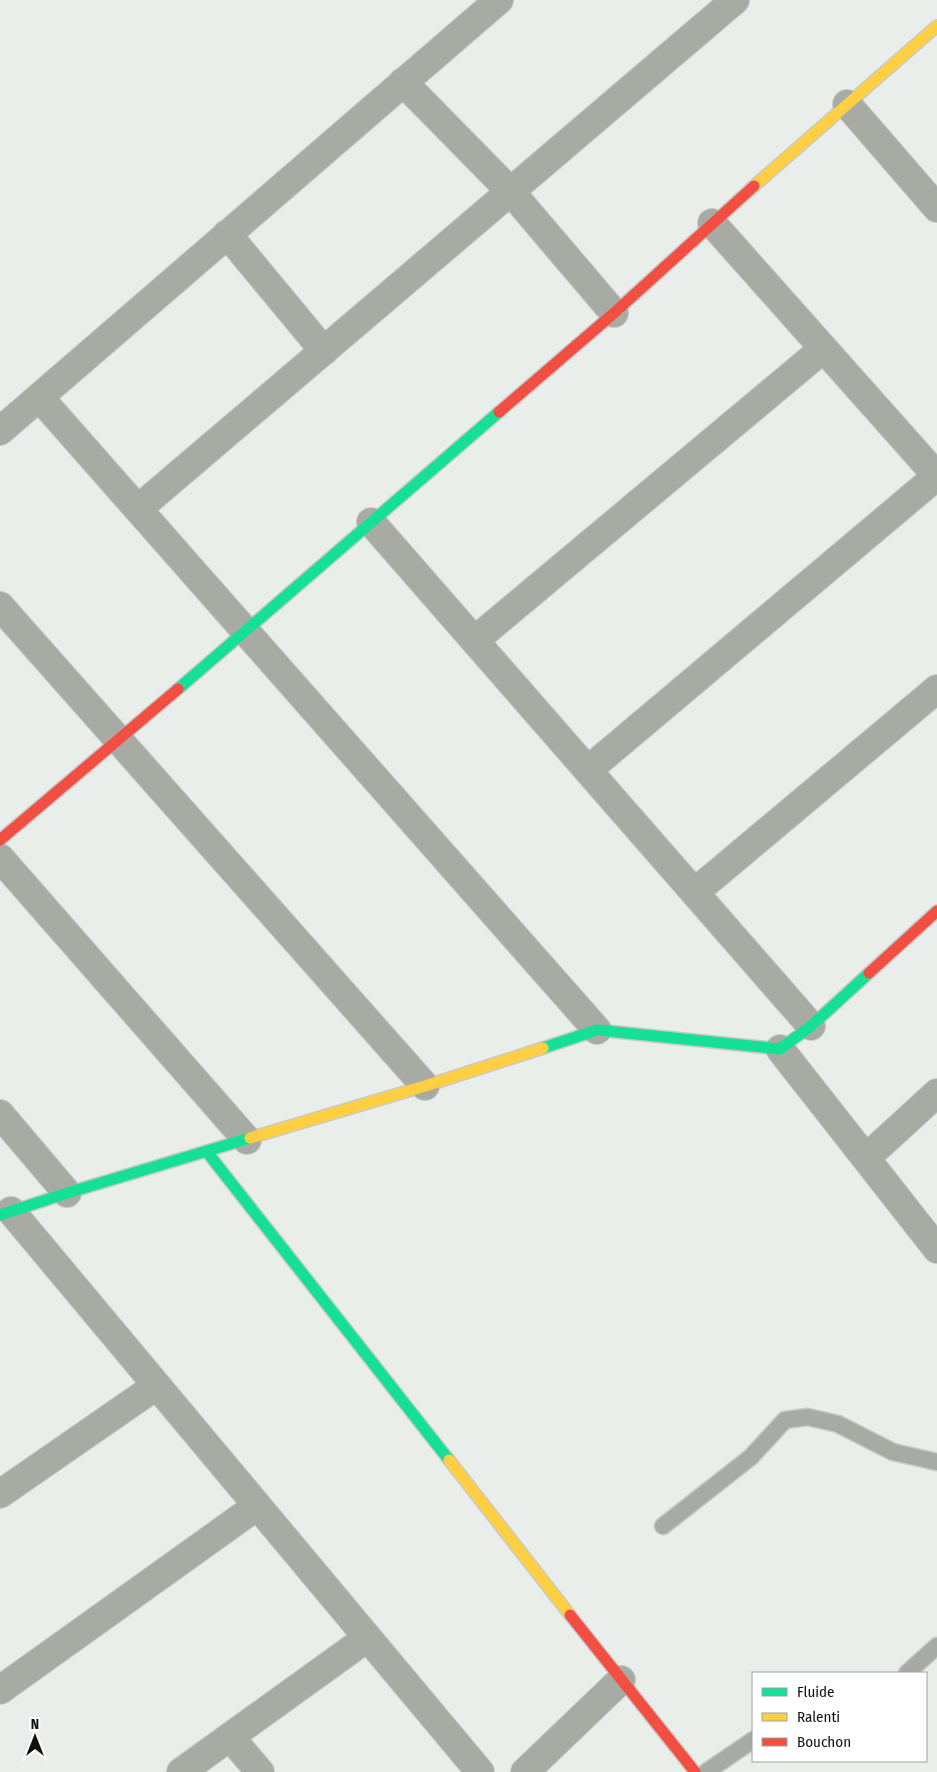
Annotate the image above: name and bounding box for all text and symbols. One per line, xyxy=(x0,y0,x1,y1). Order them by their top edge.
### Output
legend xyxy=(752,1672,927,1762)
text: Fluide xyxy=(797,1683,834,1701)
text: Ralenti xyxy=(797,1708,840,1726)
north arrow xyxy=(10,1712,60,1762)
text: N xyxy=(31,1716,39,1733)
text: Bouchon xyxy=(797,1733,851,1751)

